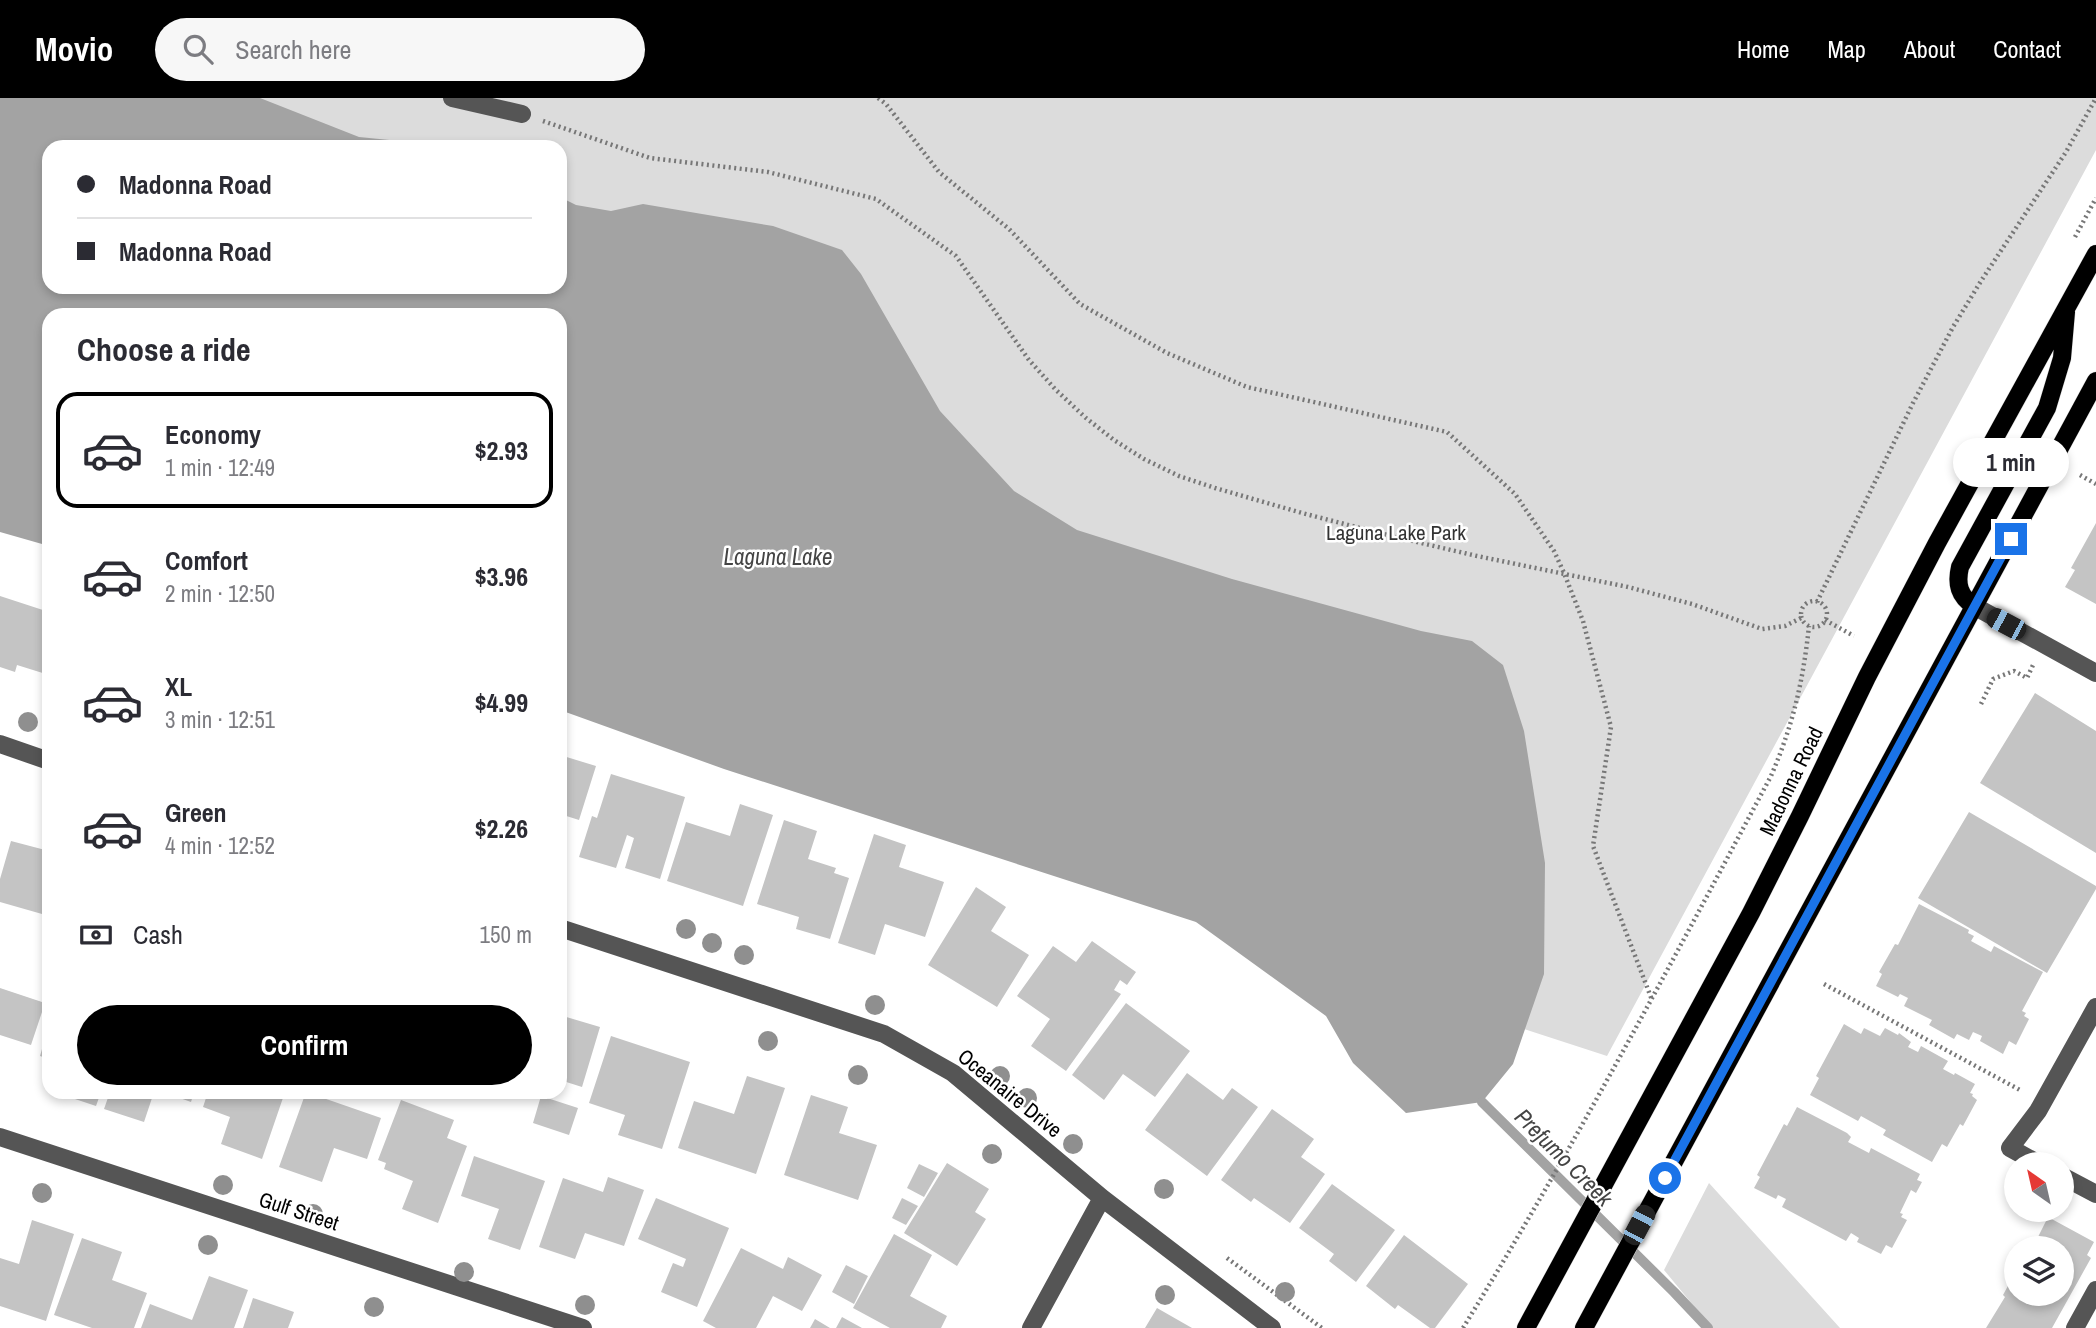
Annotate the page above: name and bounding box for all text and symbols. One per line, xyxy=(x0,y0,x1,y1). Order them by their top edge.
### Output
search box xyxy=(155,18,645,81)
text: Movio xyxy=(35,27,113,71)
icon: search xyxy=(179,30,217,68)
text: Search here xyxy=(235,32,351,67)
text: Home xyxy=(1737,33,1789,65)
text: Map xyxy=(1827,33,1866,65)
text: About xyxy=(1904,33,1955,65)
text: Contact xyxy=(1993,33,2061,65)
text: Madonna Road xyxy=(119,167,272,202)
text: Madonna Road xyxy=(119,234,272,269)
text: Choose a ride xyxy=(77,328,251,371)
text: Economy xyxy=(165,417,261,452)
icon: car xyxy=(81,419,144,482)
text: $2.93 xyxy=(475,433,528,468)
callout: 1 min xyxy=(1953,438,2069,486)
text: 1 min xyxy=(1986,447,2036,478)
text: 1 min · 12:49 xyxy=(165,452,275,483)
park label: Laguna Lake Park xyxy=(1326,518,1466,547)
route end xyxy=(1995,523,2027,555)
water label: Laguna Lake xyxy=(723,541,833,572)
text: Comfort xyxy=(165,543,248,578)
icon: car xyxy=(81,545,144,608)
text: $3.96 xyxy=(475,559,528,594)
text: 2 min · 12:50 xyxy=(165,578,275,609)
car xyxy=(1983,605,2030,643)
text: XL xyxy=(165,669,192,704)
icon: car xyxy=(81,671,144,734)
text: $4.99 xyxy=(475,685,528,720)
text: 3 min · 12:51 xyxy=(165,704,275,735)
street label: Madonna Road xyxy=(1752,722,1830,840)
text: Green xyxy=(165,795,227,830)
icon: car xyxy=(81,797,144,860)
text: $2.26 xyxy=(475,811,528,846)
text: 4 min · 12:52 xyxy=(165,830,275,861)
icon: cash xyxy=(77,916,115,954)
text: Cash xyxy=(133,917,183,952)
text: 150 m xyxy=(480,919,532,950)
button: Confirm xyxy=(77,1005,532,1085)
street label: Oceanaire Drive xyxy=(952,1042,1068,1144)
water label: Prefumo Creek xyxy=(1508,1101,1621,1214)
north arrow xyxy=(2004,1152,2074,1222)
map controls xyxy=(2004,1152,2074,1306)
route start xyxy=(1649,1162,1681,1194)
street label: Gulf Street xyxy=(255,1184,343,1238)
car xyxy=(1620,1202,1659,1248)
button: layers xyxy=(2004,1236,2074,1306)

